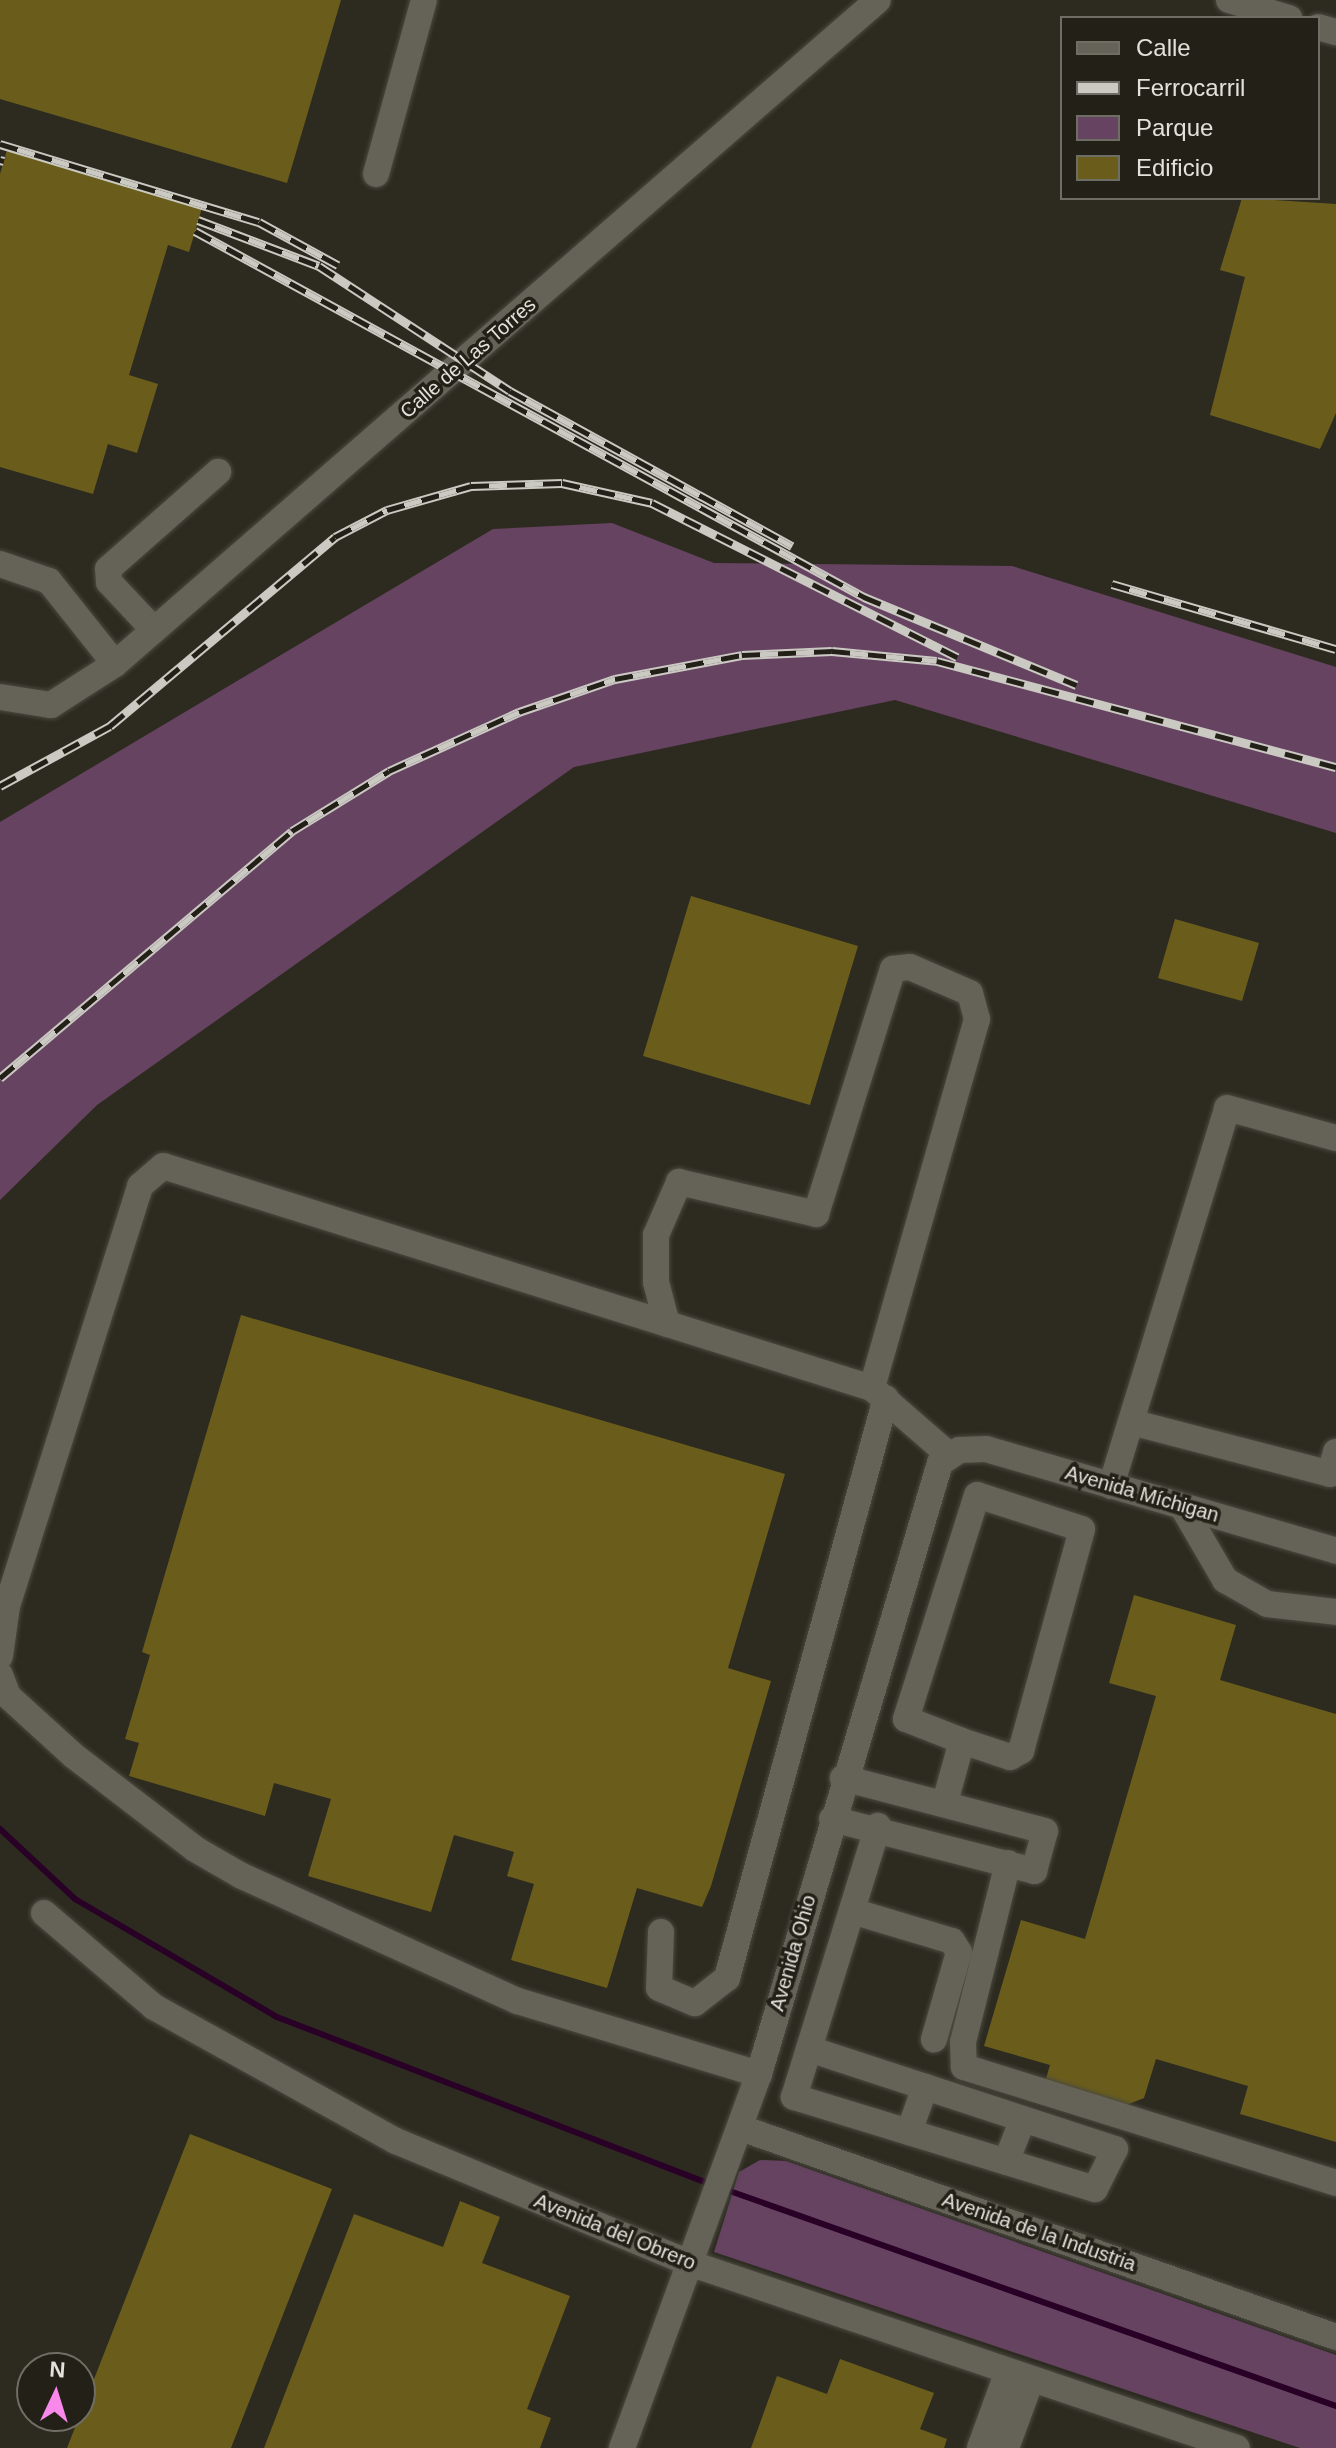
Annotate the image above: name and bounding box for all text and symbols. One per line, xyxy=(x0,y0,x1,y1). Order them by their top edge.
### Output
legend xyxy=(1060,16,1320,200)
text: Calle xyxy=(1136,34,1191,61)
text: Ferrocarril xyxy=(1136,74,1245,101)
text: Parque xyxy=(1136,114,1213,141)
text: Edificio xyxy=(1136,154,1213,181)
street label: Calle de Las Torres xyxy=(395,292,541,424)
street label: Avenida Míchigan xyxy=(1062,1461,1222,1527)
street label: Avenida Ohio xyxy=(765,1892,821,2014)
street label: Avenida de la Industria xyxy=(939,2188,1139,2276)
street label: Avenida del Obrero xyxy=(531,2189,699,2275)
north arrow xyxy=(16,2352,96,2432)
text: N xyxy=(49,2357,66,2383)

